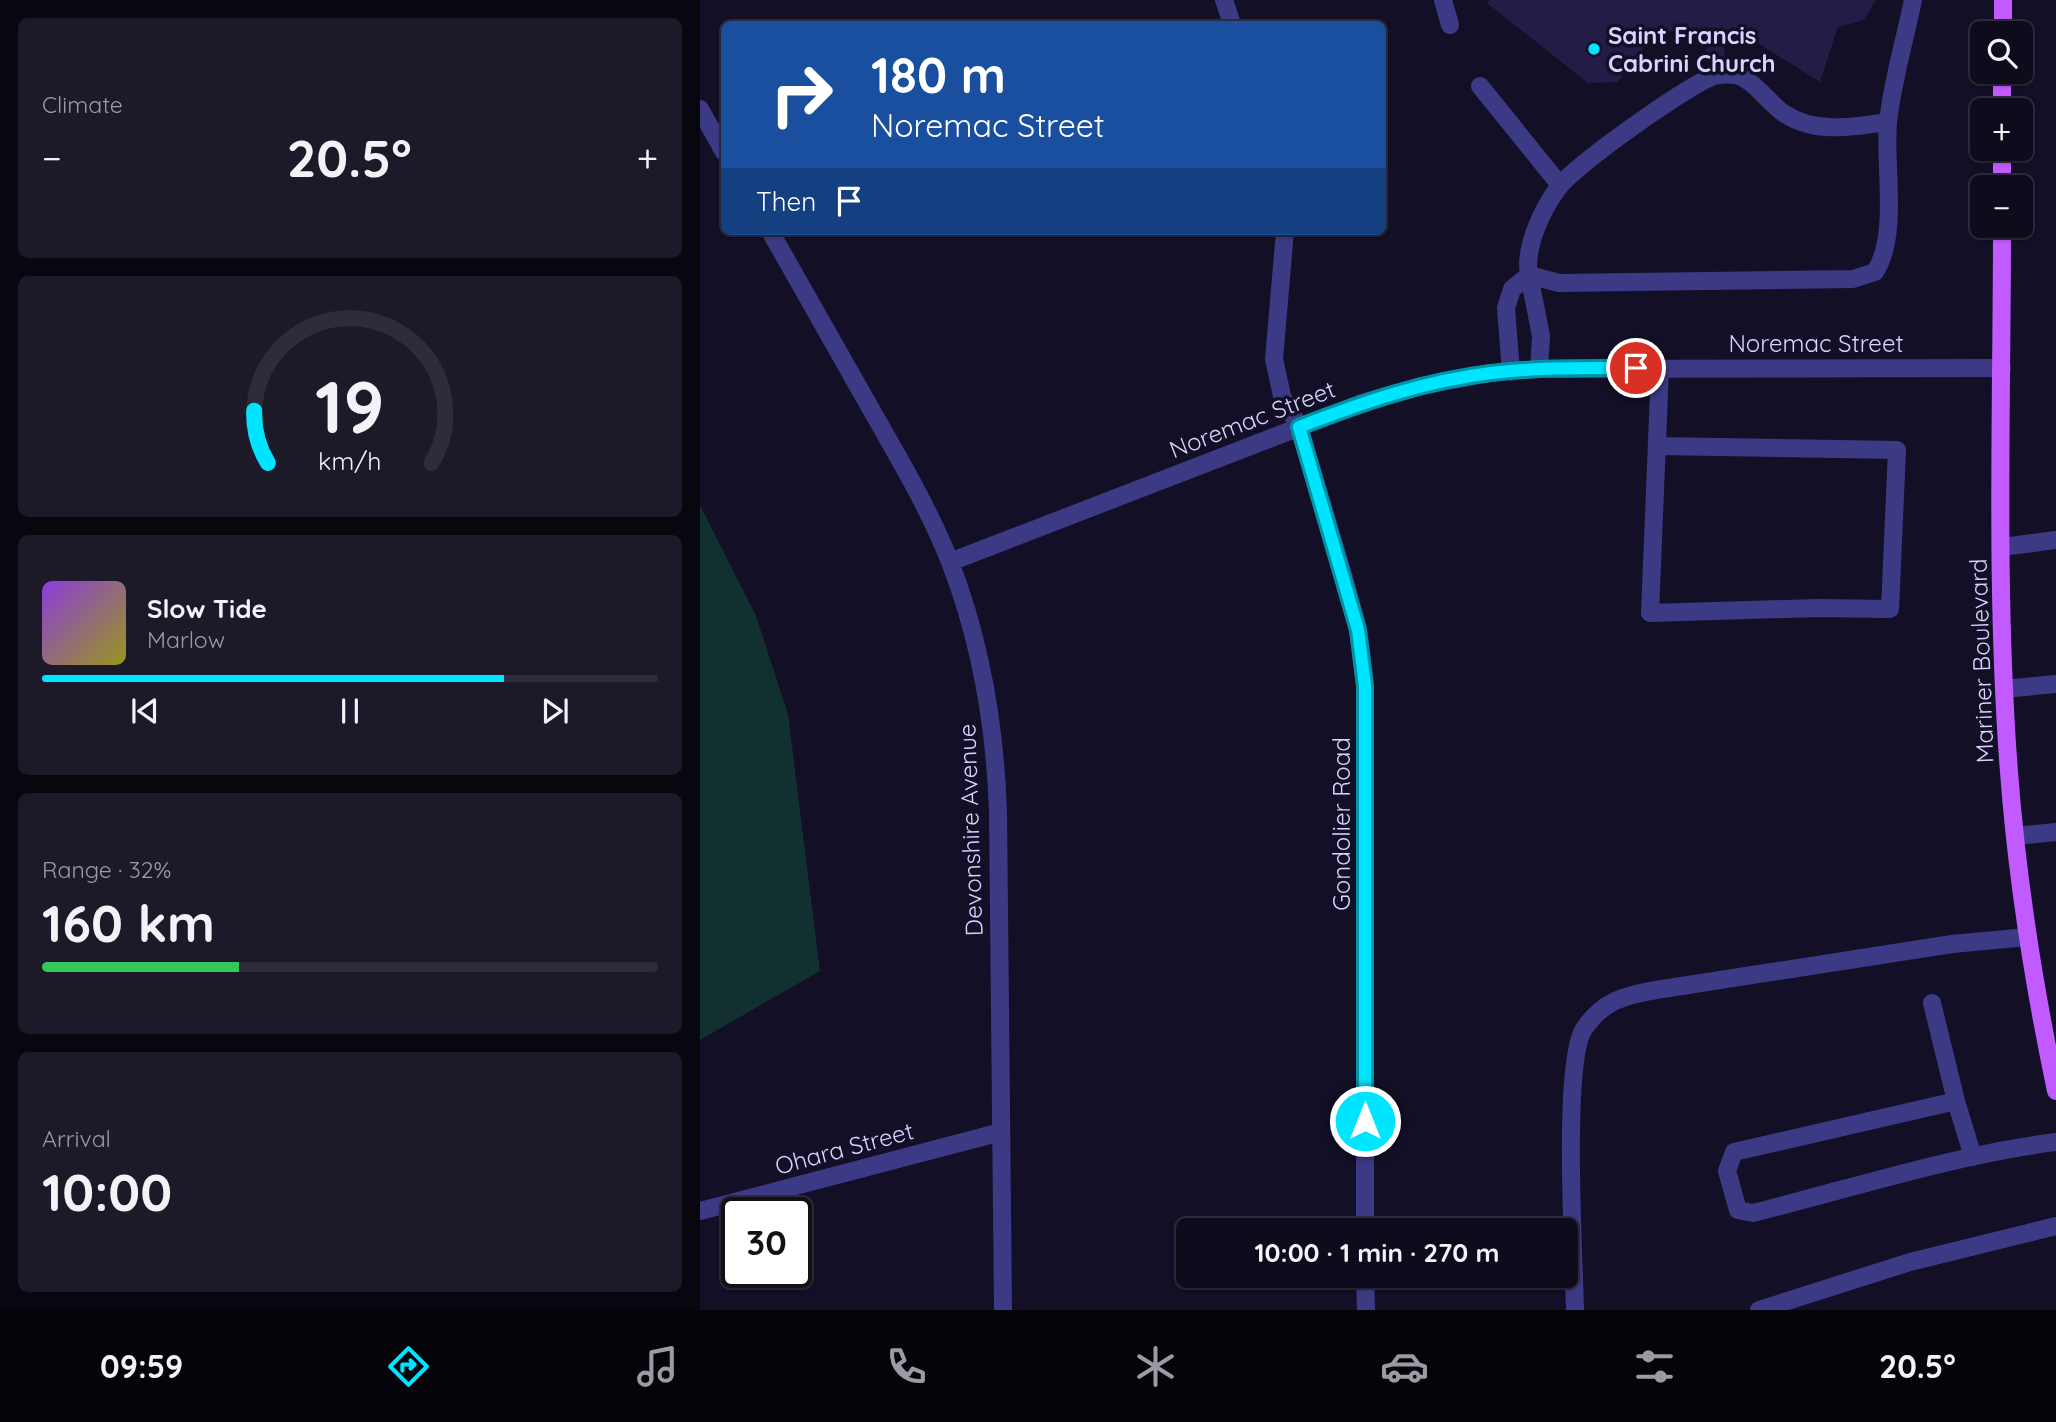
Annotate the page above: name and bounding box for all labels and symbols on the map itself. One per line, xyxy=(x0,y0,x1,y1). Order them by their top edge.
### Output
place label: Saint Francis Cabrini Church xyxy=(1608,20,1776,78)
marker: Saint Francis Cabrini Church xyxy=(1586,41,1602,57)
street label: Noremac Street xyxy=(1728,328,1904,358)
pin xyxy=(1606,338,1666,398)
street label: Noremac Street xyxy=(1165,374,1339,464)
street label: Mariner Boulevard xyxy=(1962,558,2000,764)
street label: Devonshire Avenue xyxy=(951,723,989,937)
street label: Gondolier Road xyxy=(1326,737,1356,911)
position arrow xyxy=(1328,1084,1402,1158)
street label: Ohara Street xyxy=(771,1115,917,1181)
speed limit sign: 30 xyxy=(721,1197,812,1288)

